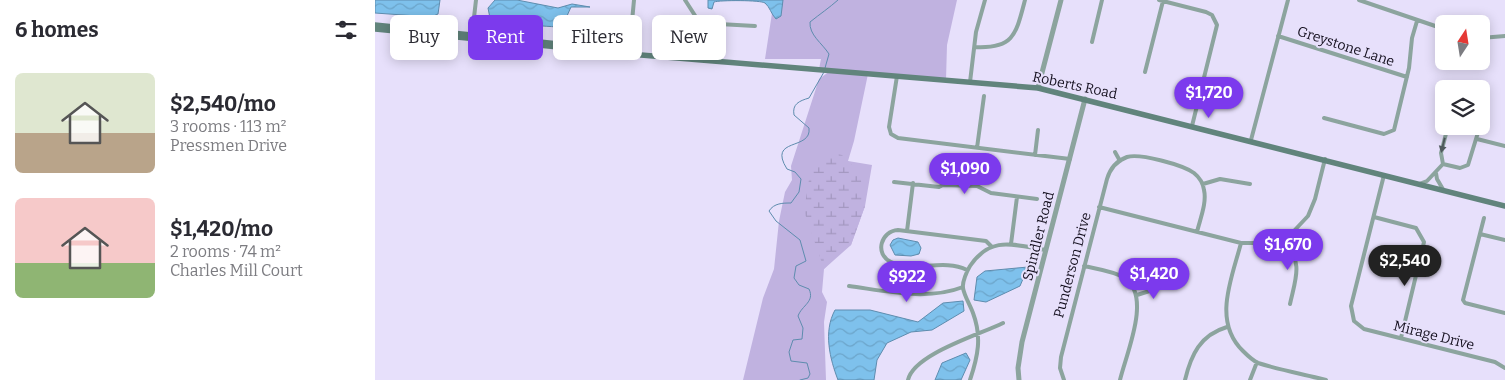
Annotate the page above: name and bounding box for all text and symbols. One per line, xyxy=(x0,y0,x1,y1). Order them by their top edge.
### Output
chip: Buy xyxy=(390,15,458,60)
chip: Rent xyxy=(468,15,543,60)
chip: Filters xyxy=(553,15,642,60)
chip: New xyxy=(652,15,726,60)
north arrow xyxy=(1435,15,1490,70)
map controls xyxy=(1435,15,1490,135)
icon: filters xyxy=(332,16,360,44)
text: 6 homes xyxy=(15,17,99,43)
street label: Greystone Lane xyxy=(1295,23,1397,70)
street label: Roberts Road xyxy=(1031,68,1119,103)
pin: $1,720 xyxy=(1168,76,1250,119)
button: layers xyxy=(1435,80,1490,135)
text: $1,720 xyxy=(1185,83,1233,102)
text: $2,540/mo xyxy=(170,91,276,117)
icon: home xyxy=(55,93,115,153)
text: 3 rooms · 113 m² xyxy=(170,117,286,136)
text: Pressmen Drive xyxy=(170,136,287,155)
one-way arrow xyxy=(1439,138,1447,153)
pin: $1,090 xyxy=(924,152,1006,195)
text: $1,090 xyxy=(940,159,990,178)
street label: Spindler Road xyxy=(1019,190,1058,282)
street label: Punderson Drive xyxy=(1050,210,1095,320)
text: $1,420/mo xyxy=(170,216,273,242)
icon: home xyxy=(55,218,115,278)
pin: $1,670 xyxy=(1247,228,1329,271)
text: $1,670 xyxy=(1264,235,1312,254)
text: 2 rooms · 74 m² xyxy=(170,242,281,261)
pin: $2,540 xyxy=(1364,244,1446,287)
text: $2,540 xyxy=(1379,251,1431,270)
pin: $1,420 xyxy=(1113,258,1195,300)
pin: $922 xyxy=(877,260,937,303)
text: Charles Mill Court xyxy=(170,261,303,280)
text: $1,420 xyxy=(1129,264,1179,283)
text: $922 xyxy=(888,267,926,286)
street label: Mirage Drive xyxy=(1392,317,1476,354)

